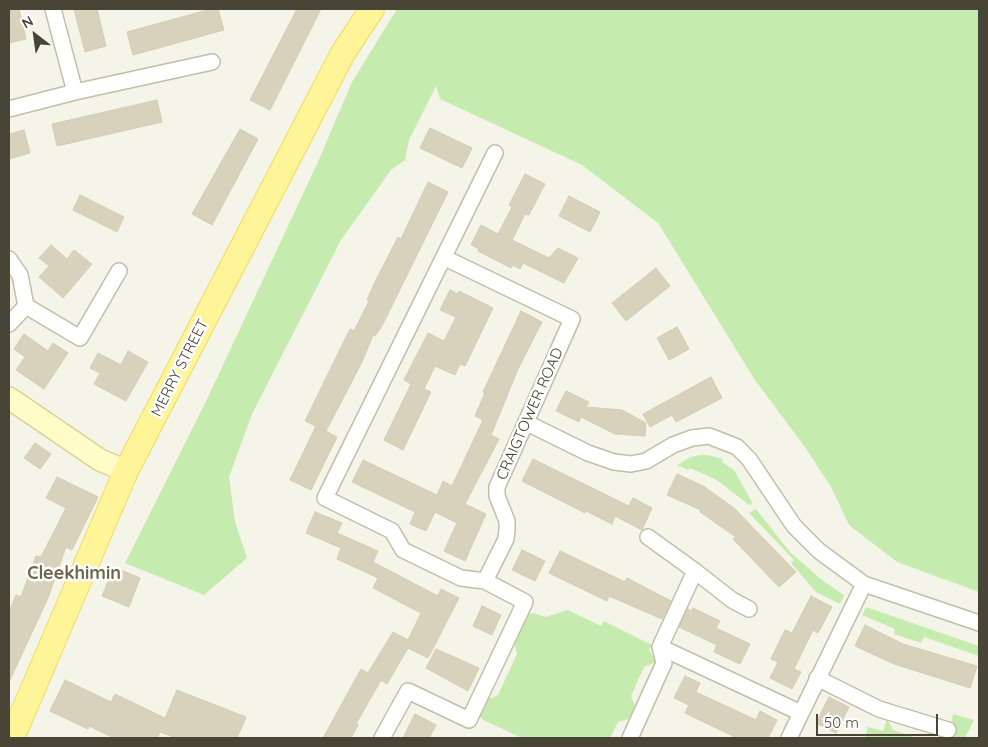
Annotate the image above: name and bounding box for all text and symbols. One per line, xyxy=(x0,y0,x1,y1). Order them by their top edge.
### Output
north arrow xyxy=(10,10,60,60)
text: N xyxy=(19,12,36,32)
street label: MERRY STREET xyxy=(148,316,212,420)
street label: CRAIGTOWER ROAD xyxy=(493,345,567,483)
district label: Cleekhimin xyxy=(27,563,121,585)
scale bar xyxy=(818,704,940,736)
text: 50 m xyxy=(824,713,859,732)

